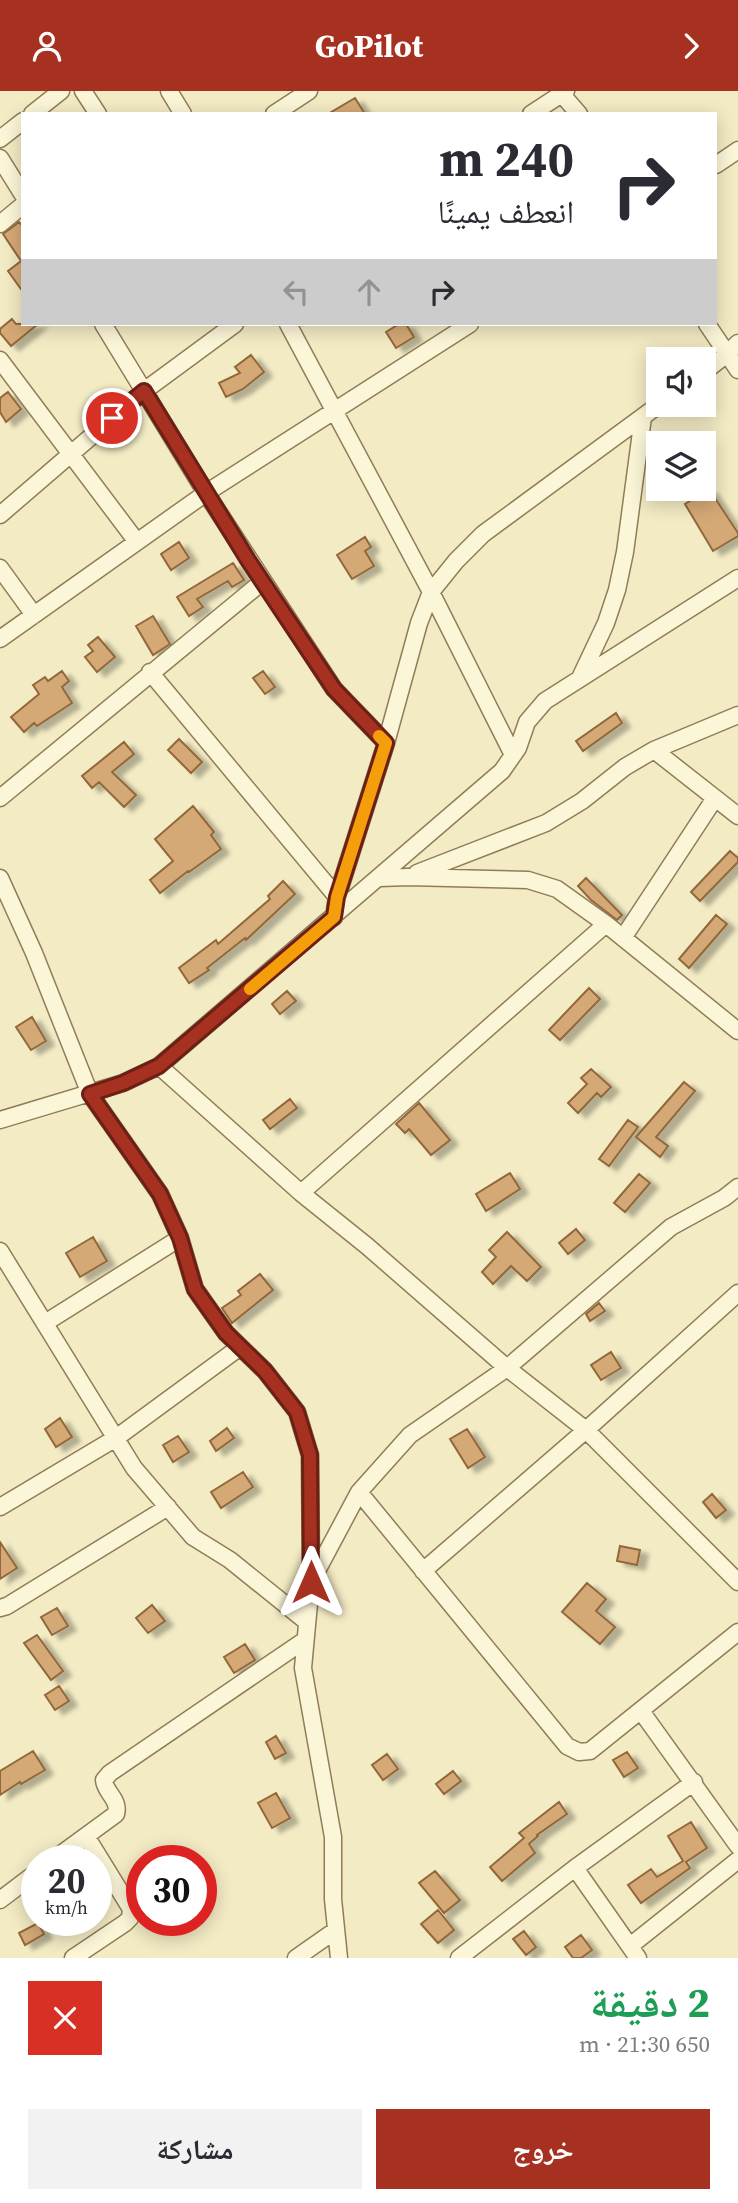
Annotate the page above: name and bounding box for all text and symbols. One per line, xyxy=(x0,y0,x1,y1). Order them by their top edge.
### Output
text: GoPilot xyxy=(315,24,423,68)
icon: person xyxy=(28,27,66,65)
icon: forward xyxy=(672,27,710,65)
text: 240 m xyxy=(439,125,574,192)
icon: right xyxy=(598,140,689,231)
text: انعطف يمينًا xyxy=(437,190,574,234)
icon: left xyxy=(277,273,315,311)
icon: ahead xyxy=(350,273,388,311)
icon: right xyxy=(423,273,461,311)
map controls xyxy=(646,347,716,501)
button: sound xyxy=(646,347,716,417)
pin xyxy=(82,388,142,448)
icon: arrive xyxy=(93,399,131,437)
button: layers xyxy=(646,431,716,501)
position arrow xyxy=(274,1545,348,1619)
speed limit sign: 30 xyxy=(126,1845,217,1936)
text: 20 xyxy=(48,1857,85,1905)
text: km/h xyxy=(45,1895,88,1920)
text: 2 دقيقة xyxy=(590,1973,710,2031)
button: close xyxy=(28,1981,102,2055)
text: 650 m · 21:30 xyxy=(579,2028,710,2060)
button: مشاركة xyxy=(28,2109,362,2189)
button: خروج xyxy=(376,2109,710,2189)

